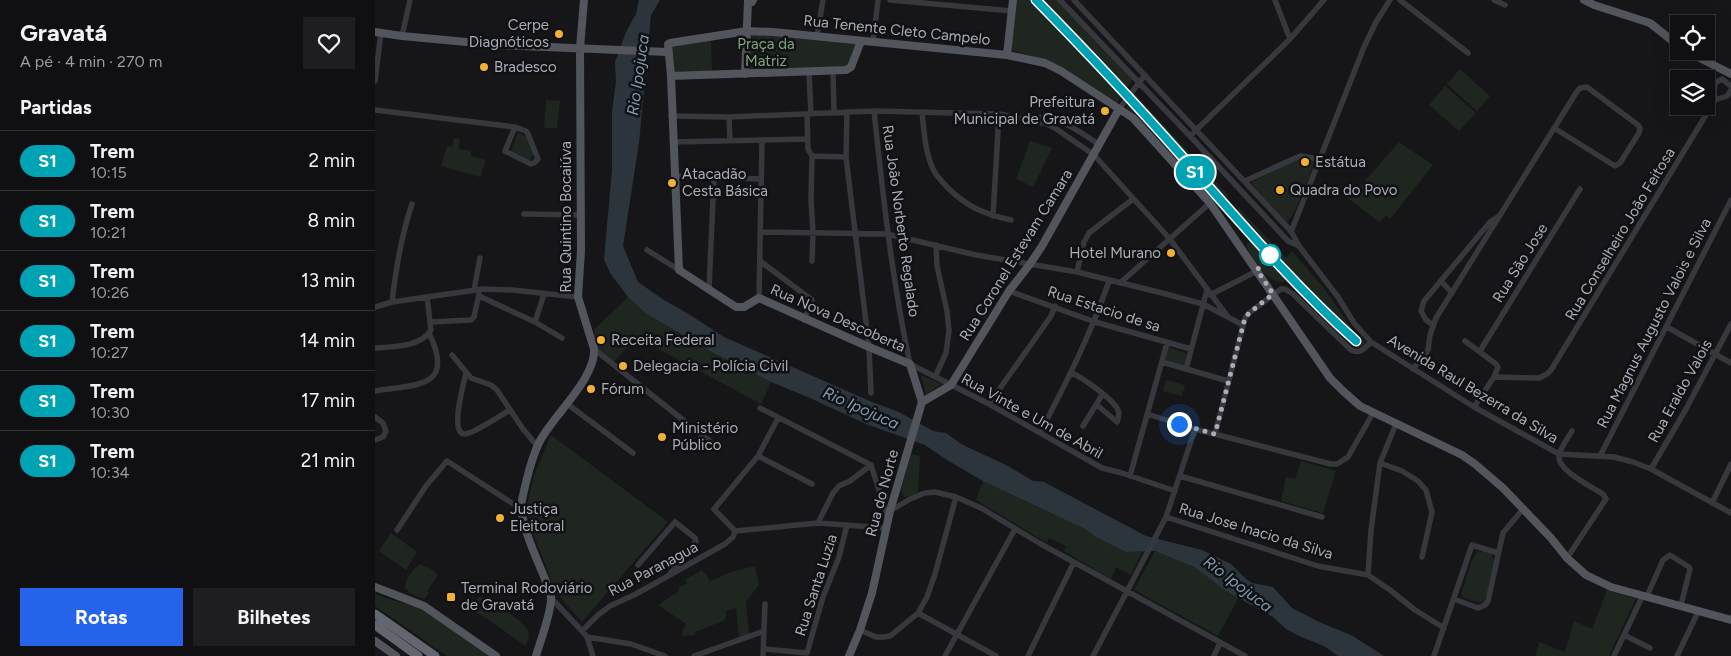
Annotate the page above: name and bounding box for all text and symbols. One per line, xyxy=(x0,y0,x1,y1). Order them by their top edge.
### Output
street label: Rua Tenente Cleto Campelo xyxy=(803,11,992,49)
map controls xyxy=(1670,15,1715,115)
button: locate xyxy=(1670,15,1715,60)
place label: Cerpe Diagnóticos xyxy=(469,16,549,51)
button: heart xyxy=(303,17,355,69)
text: Gravatá xyxy=(20,18,107,47)
marker: Cerpe Diagnóticos xyxy=(553,28,565,40)
water label: Rio Ipojuca xyxy=(623,33,653,117)
park label: Praça da Matriz xyxy=(737,35,795,70)
text: A pé · 4 min · 270 m xyxy=(20,52,162,71)
place label: Bradesco xyxy=(494,58,557,76)
marker: Bradesco xyxy=(478,61,490,73)
button: layers xyxy=(1670,70,1715,115)
place label: Prefeitura Municipal de Gravatá xyxy=(954,93,1095,128)
text: Partidas xyxy=(20,96,92,119)
marker: Prefeitura Municipal de Gravatá xyxy=(1099,105,1111,117)
street label: Rua João Norberto Regalado xyxy=(879,124,923,318)
text: Trem xyxy=(90,140,135,163)
street label: Rua Quintino Bocaiúva xyxy=(557,141,575,293)
street label: Rua Conselheiro João Feitosa xyxy=(1561,144,1679,324)
text: 2 min xyxy=(309,149,355,172)
text: S1 xyxy=(38,150,57,172)
place label: Estátua xyxy=(1315,153,1366,171)
line badge: S1 xyxy=(1173,156,1217,188)
marker: Estátua xyxy=(1299,156,1311,168)
text: S1 xyxy=(1186,161,1204,183)
text: 10:15 xyxy=(90,163,127,182)
place label: Atacadão Cesta Básica xyxy=(682,165,768,200)
street label: Rua Coronel Estevam Camara xyxy=(956,166,1076,344)
marker: Atacadão Cesta Básica xyxy=(666,177,678,189)
place label: Quadra do Povo xyxy=(1290,181,1398,199)
marker: Quadra do Povo xyxy=(1274,184,1286,196)
text: Trem xyxy=(90,200,135,223)
text: 8 min xyxy=(307,209,355,232)
text: S1 xyxy=(38,210,57,232)
street label: Rua Magnus Augusto Valois e Silva xyxy=(1593,215,1715,431)
street label: Rua São Jose xyxy=(1489,220,1551,306)
text: 10:21 xyxy=(90,223,126,242)
place label: Hotel Murano xyxy=(1069,244,1161,262)
unlabelled marker xyxy=(1259,244,1281,266)
marker: Hotel Murano xyxy=(1165,247,1177,259)
text: Trem xyxy=(90,260,135,283)
text: 13 min xyxy=(301,269,355,292)
text: S1 xyxy=(38,270,57,292)
street label: Rua Nova Descoberta xyxy=(768,280,908,356)
street label: Rua Estacio de sa xyxy=(1045,282,1163,336)
text: 10:26 xyxy=(90,283,129,302)
text: Trem xyxy=(90,320,135,343)
text: 14 min xyxy=(299,329,355,352)
text: S1 xyxy=(38,330,57,352)
place label: Receita Federal xyxy=(611,331,715,349)
street label: Avenida Raul Bezerra da Silva xyxy=(1384,331,1562,447)
marker: Receita Federal xyxy=(595,334,607,346)
street label: Rua Eraldo Valois xyxy=(1644,336,1716,446)
text: 10:27 xyxy=(90,343,128,362)
place label: Delegacia - Polícia Civil xyxy=(633,357,788,375)
marker: Delegacia - Polícia Civil xyxy=(617,360,629,372)
street label: Rua Vinte e Um de Abril xyxy=(958,370,1106,462)
text: Trem xyxy=(90,380,135,403)
place label: Fórum xyxy=(601,380,644,398)
marker: Fórum xyxy=(585,383,597,395)
water label: Rio Ipojuca xyxy=(820,383,902,433)
text: 17 min xyxy=(301,389,355,412)
text: S1 xyxy=(38,390,57,412)
text: 10:30 xyxy=(90,403,130,422)
your location xyxy=(1167,412,1192,437)
place label: Ministério Público xyxy=(672,419,738,454)
marker: Ministério Público xyxy=(656,431,668,443)
text: Trem xyxy=(90,440,135,463)
street label: Rua do Norte xyxy=(862,447,902,539)
text: 21 min xyxy=(301,449,355,472)
text: S1 xyxy=(38,450,57,472)
text: 10:34 xyxy=(90,463,130,482)
street label: Rua Jose Inacio da Silva xyxy=(1177,499,1335,563)
place label: Justiça Eleitoral xyxy=(510,500,564,535)
marker: Justiça Eleitoral xyxy=(494,512,506,524)
street label: Rua Santa Luzia xyxy=(791,532,841,638)
street label: Rua Paranagua xyxy=(605,538,701,600)
water label: Rio Ipojuca xyxy=(1200,552,1276,616)
place label: Terminal Rodoviário de Gravatá xyxy=(461,579,593,614)
button: Rotas xyxy=(20,588,183,646)
button: Bilhetes xyxy=(193,588,355,646)
marker: Terminal Rodoviário de Gravatá xyxy=(445,591,457,603)

